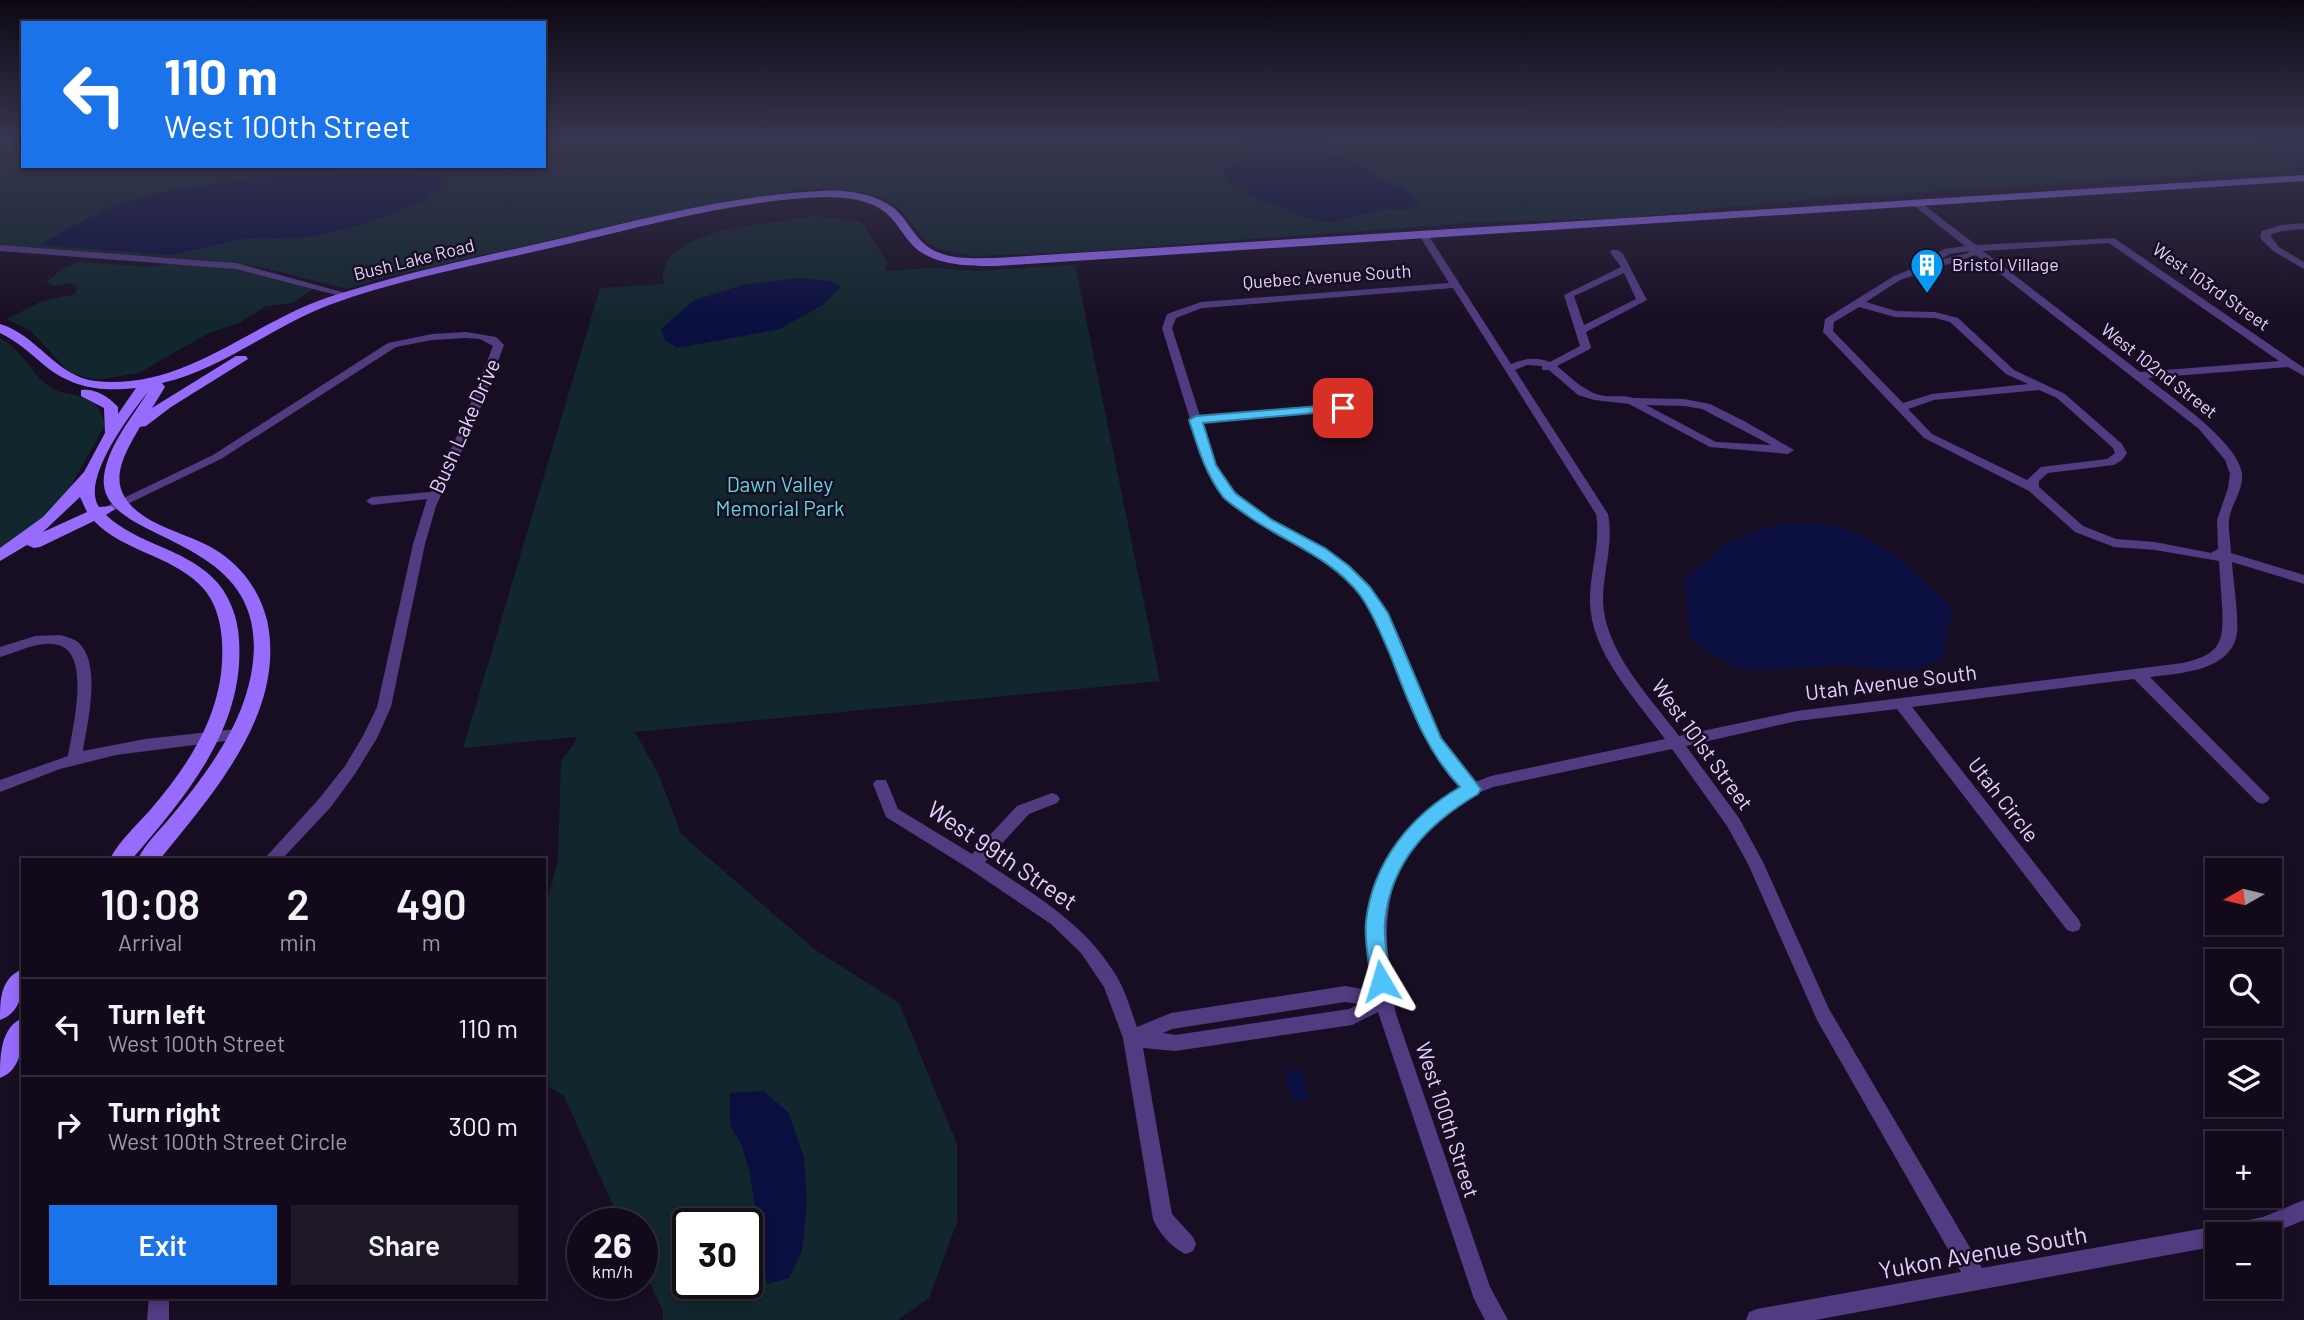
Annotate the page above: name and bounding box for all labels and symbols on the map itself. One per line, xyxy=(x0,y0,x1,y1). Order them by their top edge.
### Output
street label: Bush Lake Road xyxy=(351,233,476,285)
street label: West 103rd Street xyxy=(2149,238,2274,335)
building icon: Bristol Village xyxy=(1908,246,1946,295)
place label: Bristol Village xyxy=(1952,253,2059,275)
street label: Quebec Avenue South xyxy=(1242,259,1412,293)
street label: West 102nd Street xyxy=(2097,318,2222,422)
street label: Bush Lake Drive xyxy=(423,354,504,497)
pin xyxy=(1313,378,1373,438)
park label: Dawn Valley Memorial Park xyxy=(716,471,844,520)
street label: Utah Avenue South xyxy=(1804,659,1978,704)
street label: West 101st Street xyxy=(1647,674,1759,814)
street label: Utah Circle xyxy=(1964,752,2045,846)
street label: West 99th Street xyxy=(922,794,1083,916)
north arrow xyxy=(2205,858,2282,934)
position arrow xyxy=(1344,944,1418,1018)
street label: West 100th Street xyxy=(1412,1039,1485,1200)
speed limit sign: 30 xyxy=(672,1208,763,1299)
street label: Yukon Avenue South xyxy=(1876,1219,2089,1284)

